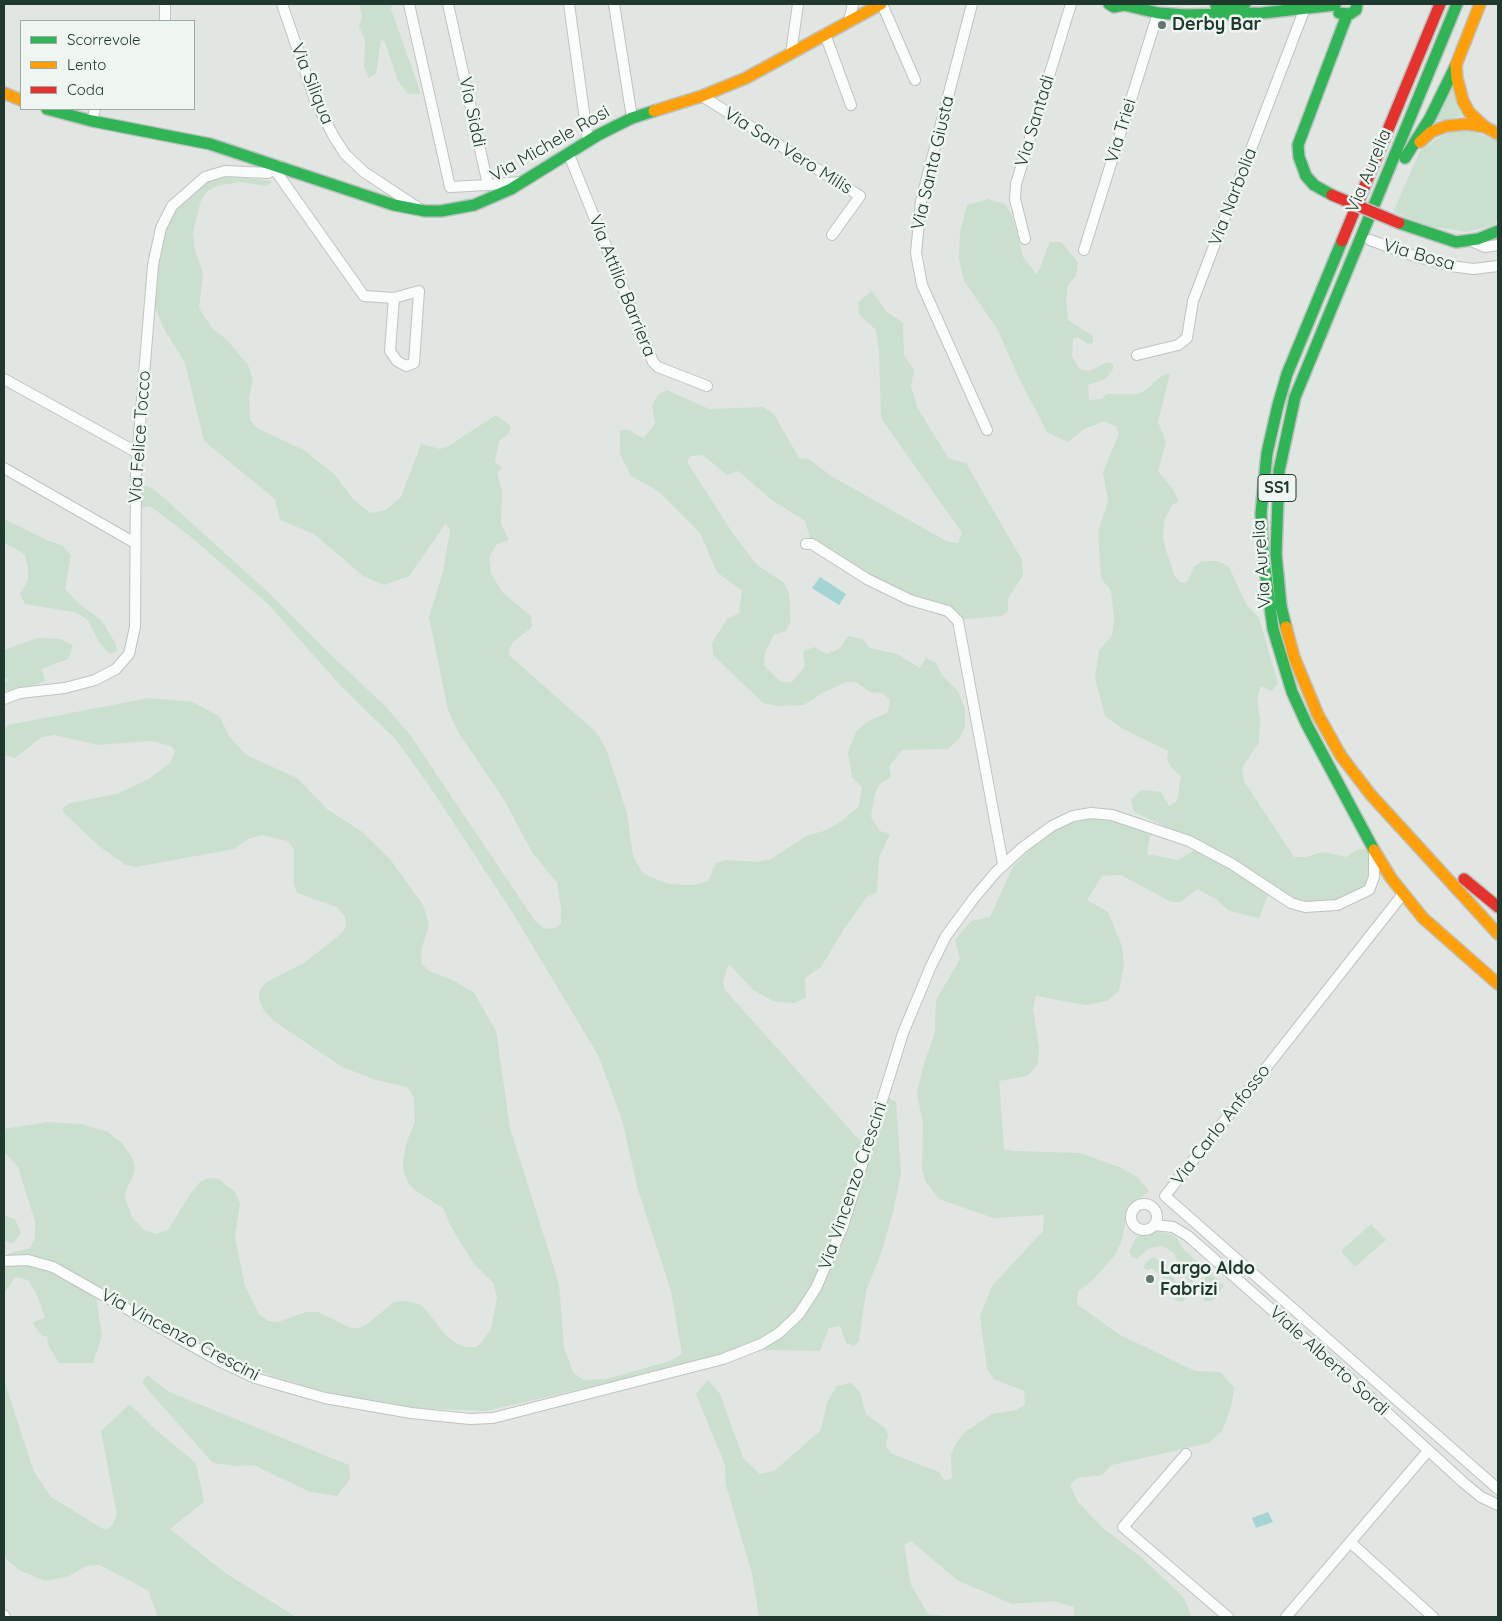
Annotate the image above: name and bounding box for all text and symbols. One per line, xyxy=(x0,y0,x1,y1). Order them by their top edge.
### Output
place label: Derby Bar xyxy=(1172,14,1261,36)
marker: Derby Bar xyxy=(1156,19,1168,31)
legend xyxy=(20,20,195,110)
text: Scorrevole xyxy=(67,30,141,49)
street label: Via Siliqua xyxy=(286,40,338,128)
text: Lento xyxy=(67,55,106,74)
street label: Via Santadi xyxy=(1011,72,1059,170)
street label: Via Siddi xyxy=(454,75,490,149)
text: Coda xyxy=(67,80,104,99)
street label: Via Santa Giusta xyxy=(907,94,959,232)
street label: Via Triei xyxy=(1101,96,1141,166)
street label: Via Michele Rosi xyxy=(486,101,614,187)
street label: Via San Vero Milis xyxy=(720,103,856,199)
street label: Via Aurelia xyxy=(1342,126,1396,216)
street label: Via Narbolia xyxy=(1204,145,1262,249)
street label: Via Attilio Barriera xyxy=(584,212,660,360)
street label: Via Bosa xyxy=(1381,234,1457,276)
street label: Via Felice Tocco xyxy=(125,370,155,504)
road number: SS1 xyxy=(1258,474,1296,502)
street label: Via Aurelia xyxy=(1248,519,1276,609)
street label: Via Carlo Anfosso xyxy=(1167,1060,1275,1190)
street label: Via Vincenzo Crescini xyxy=(814,1099,892,1273)
place label: Largo Aldo Fabrizi xyxy=(1160,1258,1255,1300)
marker: Largo Aldo Fabrizi xyxy=(1144,1273,1156,1285)
street label: Via Vincenzo Crescini xyxy=(97,1284,263,1386)
street label: Viale Alberto Sordi xyxy=(1265,1302,1393,1420)

